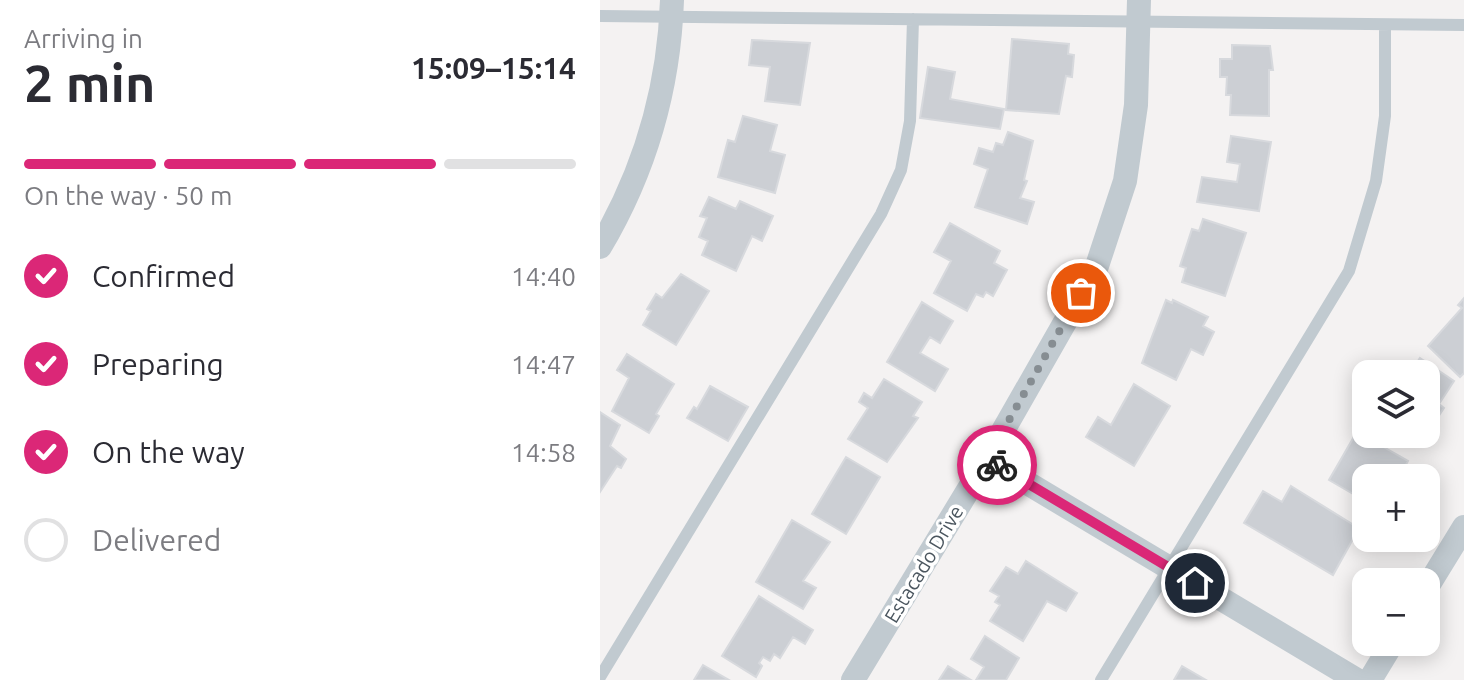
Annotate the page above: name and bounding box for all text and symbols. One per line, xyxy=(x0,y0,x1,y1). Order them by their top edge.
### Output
text: Arriving in xyxy=(24,24,143,53)
text: 15:09–15:14 xyxy=(411,51,576,85)
text: 2 min xyxy=(24,54,155,112)
text: On the way · 50 m xyxy=(24,181,232,210)
icon: check xyxy=(24,254,68,298)
text: Confirmed xyxy=(92,259,235,293)
pin xyxy=(1047,259,1115,327)
text: 14:40 xyxy=(511,262,576,291)
icon: bag xyxy=(1059,271,1103,315)
icon: check xyxy=(24,342,68,386)
text: Preparing xyxy=(92,347,224,381)
text: 14:47 xyxy=(511,350,576,379)
map controls xyxy=(1352,360,1440,656)
button: layers xyxy=(1352,360,1440,448)
courier xyxy=(957,425,1037,505)
icon: check xyxy=(24,430,68,474)
text: On the way xyxy=(92,435,245,469)
text: 14:58 xyxy=(511,438,576,467)
icon: bike xyxy=(975,443,1019,487)
button: + xyxy=(1352,464,1440,552)
street label: Estacado Drive xyxy=(880,501,968,627)
text: Delivered xyxy=(92,523,221,557)
pin xyxy=(1161,549,1229,617)
icon: home xyxy=(1173,561,1217,605)
button: − xyxy=(1352,568,1440,656)

